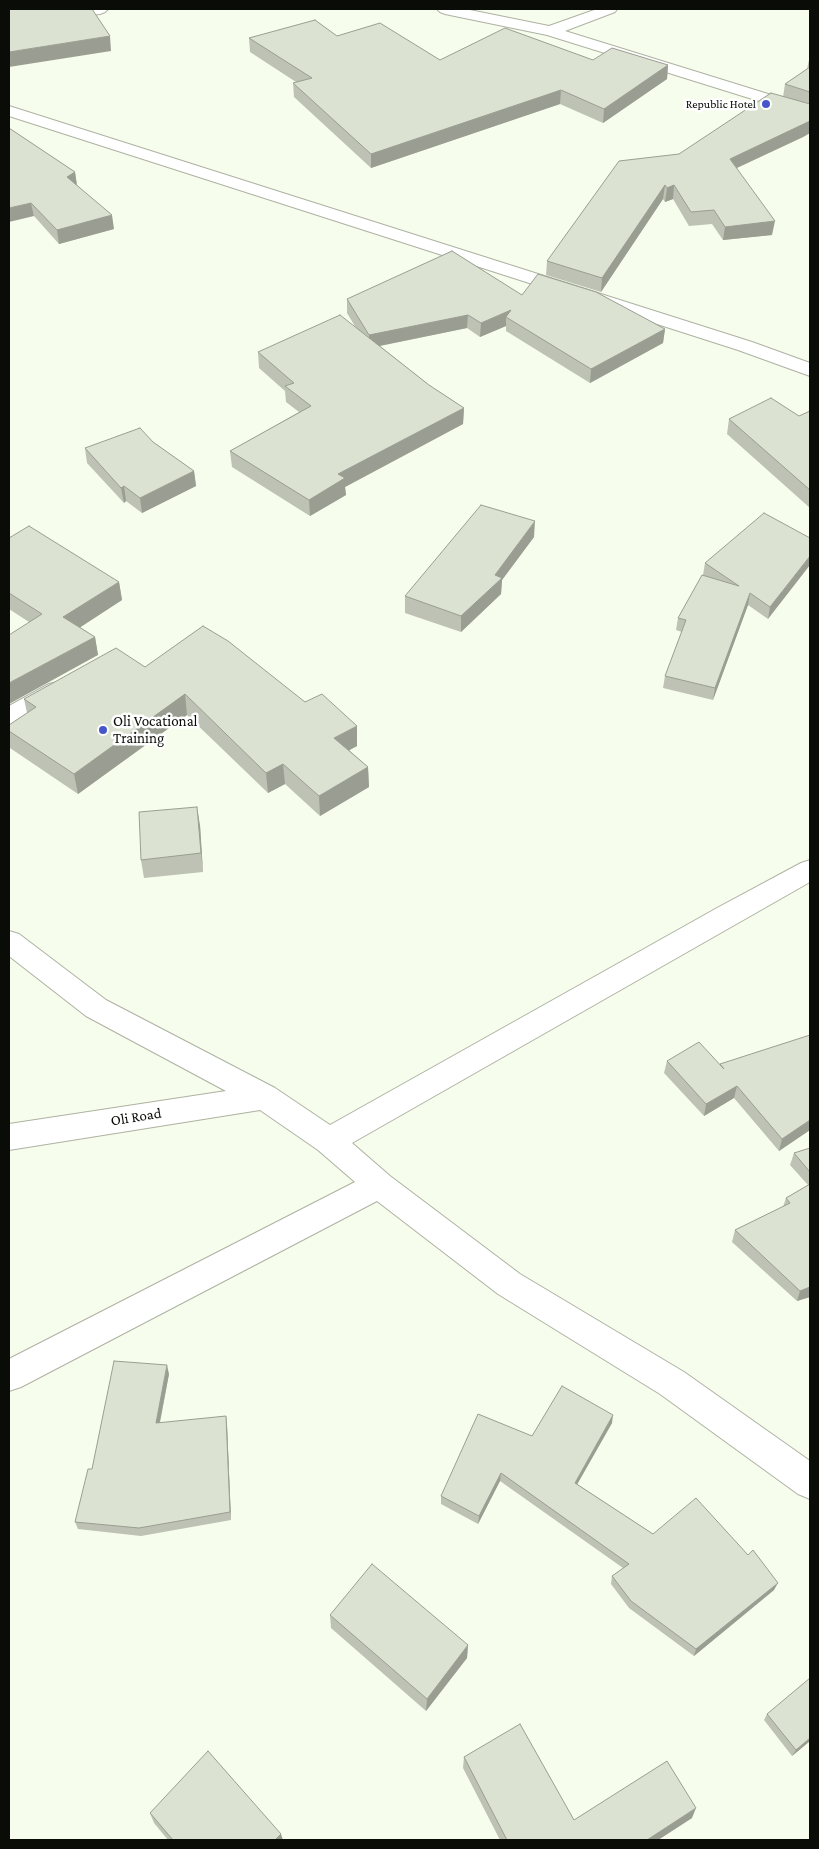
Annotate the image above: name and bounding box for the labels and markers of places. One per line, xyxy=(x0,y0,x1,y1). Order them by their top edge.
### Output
place label: Republic Hotel xyxy=(686,97,756,111)
marker: Republic Hotel xyxy=(760,98,772,110)
place label: Oli Vocational Training xyxy=(113,712,198,747)
marker: Oli Vocational Training xyxy=(97,724,109,736)

